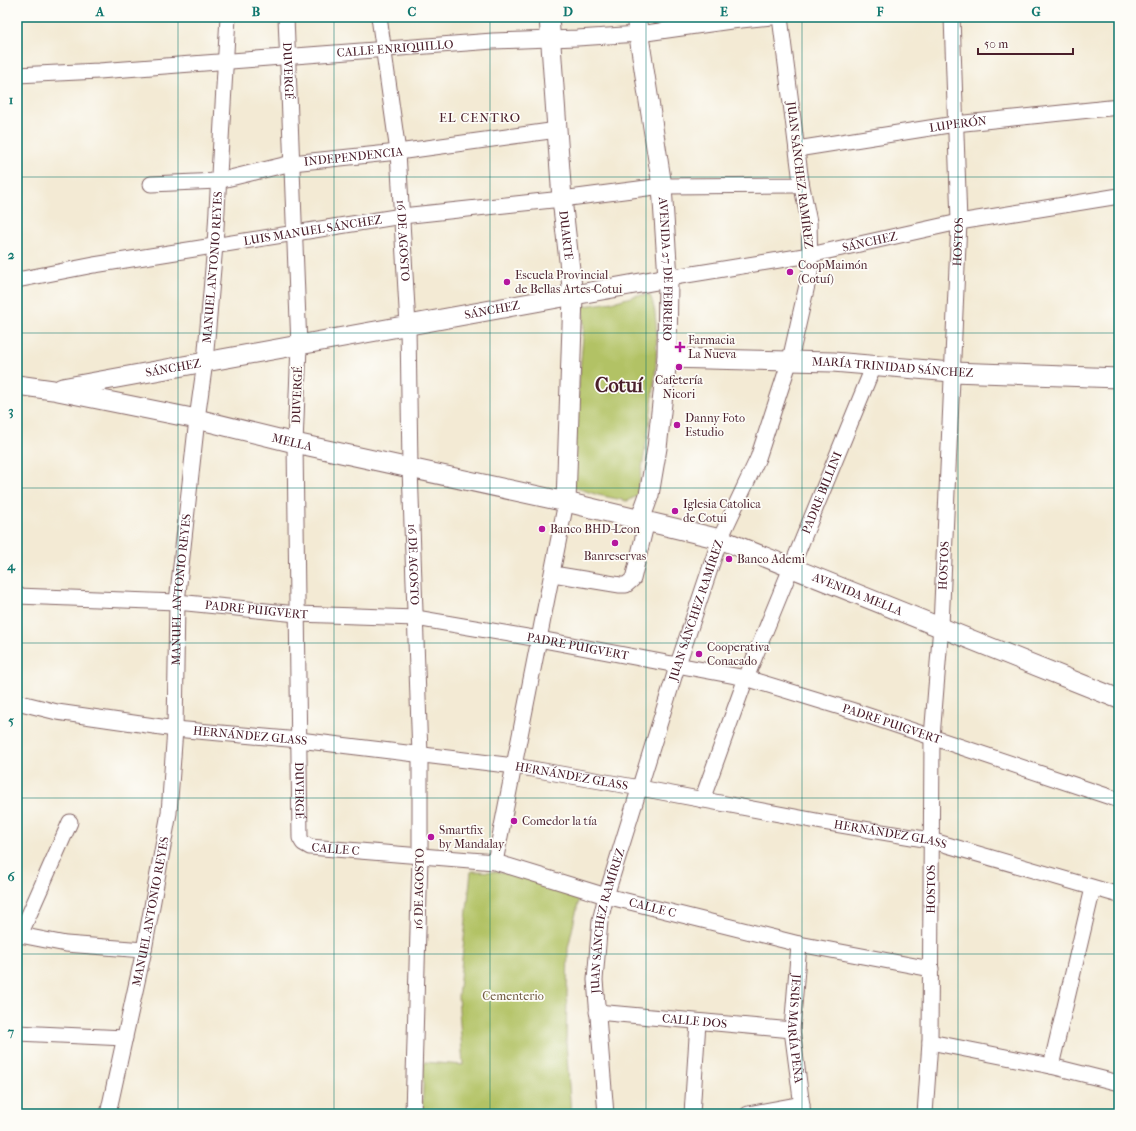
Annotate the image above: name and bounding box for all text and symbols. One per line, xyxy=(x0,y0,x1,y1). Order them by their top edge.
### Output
text: A xyxy=(95,4,105,19)
text: B xyxy=(252,4,261,19)
text: C xyxy=(408,4,417,19)
text: D xyxy=(563,4,573,19)
text: E xyxy=(720,4,728,19)
text: F xyxy=(876,4,884,19)
text: G xyxy=(1031,4,1041,19)
scale bar xyxy=(978,30,1073,56)
street label: CALLE ENRIQUILLO xyxy=(336,37,454,60)
text: 50 m xyxy=(984,37,1008,51)
street label: DUVERGÉ xyxy=(280,42,297,100)
text: 1 xyxy=(9,92,14,107)
street label: JUAN SÁNCHEZ RAMÍREZ xyxy=(784,100,817,249)
district label: EL CENTRO xyxy=(439,110,521,125)
street label: LUPERÓN xyxy=(928,114,987,135)
street label: INDEPENDENCIA xyxy=(303,144,404,169)
street label: MANUEL ANTONIO REYES xyxy=(200,191,225,344)
street label: AVENIDA 27 DE FEBRERO xyxy=(656,195,675,341)
street label: 16 DE AGOSTO xyxy=(394,199,412,282)
street label: DUARTE xyxy=(556,210,576,261)
street label: LUIS MANUEL SÁNCHEZ xyxy=(242,212,383,248)
street label: HOSTOS xyxy=(950,217,966,267)
street label: SÁNCHEZ xyxy=(841,229,899,255)
text: 2 xyxy=(8,247,15,262)
place label: CoopMaimón (Cotuí) xyxy=(798,258,868,286)
marker: CoopMaimón (Cotuí) xyxy=(785,267,795,277)
place label: Escuela Provincial de Bellas Artes-Cotui xyxy=(515,268,623,296)
marker: Escuela Provincial de Bellas Artes-Cotui xyxy=(502,277,512,287)
street label: SÁNCHEZ xyxy=(463,298,521,322)
place label: Farmacia La Nueva xyxy=(688,333,737,361)
marker: Farmacia La Nueva xyxy=(675,342,685,352)
street label: MARÍA TRINIDAD SÁNCHEZ xyxy=(812,354,974,380)
street label: SÁNCHEZ xyxy=(144,356,202,380)
marker: Cafetería Nicori xyxy=(674,362,684,372)
street label: DUVERGÉ xyxy=(288,366,305,424)
place label: Cafetería Nicori xyxy=(655,373,703,401)
district label: Cotuí xyxy=(595,374,644,397)
text: 3 xyxy=(8,403,14,419)
place label: Danny Foto Estudio xyxy=(685,411,745,439)
marker: Danny Foto Estudio xyxy=(672,420,682,430)
street label: MELLA xyxy=(271,431,314,454)
street label: PADRE BILLINI xyxy=(799,449,845,536)
place label: Iglesia Catolica de Cotui xyxy=(683,497,761,525)
marker: Iglesia Catolica de Cotui xyxy=(670,506,680,516)
street label: MANUEL ANTONIO REYES xyxy=(169,513,194,666)
place label: Banco BHD-Leon xyxy=(550,522,640,536)
street label: 16 DE AGOSTO xyxy=(405,523,422,605)
marker: Banco BHD-Leon xyxy=(537,524,547,534)
marker: Banreservas xyxy=(610,538,620,548)
street label: JUAN SÁNCHEZ RAMÍREZ xyxy=(666,538,726,684)
street label: HOSTOS xyxy=(936,541,952,590)
place label: Banreservas xyxy=(584,549,647,563)
place label: Banco Ademi xyxy=(737,552,805,566)
marker: Banco Ademi xyxy=(724,554,734,564)
text: 4 xyxy=(6,558,16,574)
street label: AVENIDA MELLA xyxy=(809,569,905,619)
street label: PADRE PUIGVERT xyxy=(204,598,309,621)
street label: PADRE PUIGVERT xyxy=(526,630,631,663)
place label: Cooperativa Conacado xyxy=(707,640,770,668)
marker: Cooperativa Conacado xyxy=(694,649,704,659)
street label: PADRE PUIGVERT xyxy=(841,701,944,747)
text: 5 xyxy=(8,713,14,728)
street label: HERNÁNDEZ GLASS xyxy=(193,724,308,748)
street label: HERNÁNDEZ GLASS xyxy=(514,759,629,793)
street label: DUVERGÉ xyxy=(292,762,308,819)
place label: Comedor la tía xyxy=(522,814,597,828)
marker: Comedor la tía xyxy=(509,816,519,826)
street label: HERNÁNDEZ GLASS xyxy=(833,817,948,852)
place label: Smartfix by Mandalay xyxy=(438,823,505,851)
marker: Smartfix by Mandalay xyxy=(426,832,436,842)
street label: MANUEL ANTONIO REYES xyxy=(129,835,172,988)
street label: CALLE C xyxy=(311,840,360,858)
street label: JUAN SÁNCHEZ RAMÍREZ xyxy=(588,846,627,995)
street label: 16 DE AGOSTO xyxy=(411,848,427,930)
street label: HOSTOS xyxy=(924,865,938,914)
text: 6 xyxy=(7,869,15,884)
street label: CALLE C xyxy=(627,895,678,920)
street label: JESÚS MARÍA PEÑA xyxy=(785,972,806,1084)
park label: Cementerio xyxy=(482,989,544,1003)
street label: CALLE DOS xyxy=(662,1011,728,1031)
text: 7 xyxy=(7,1024,15,1039)

